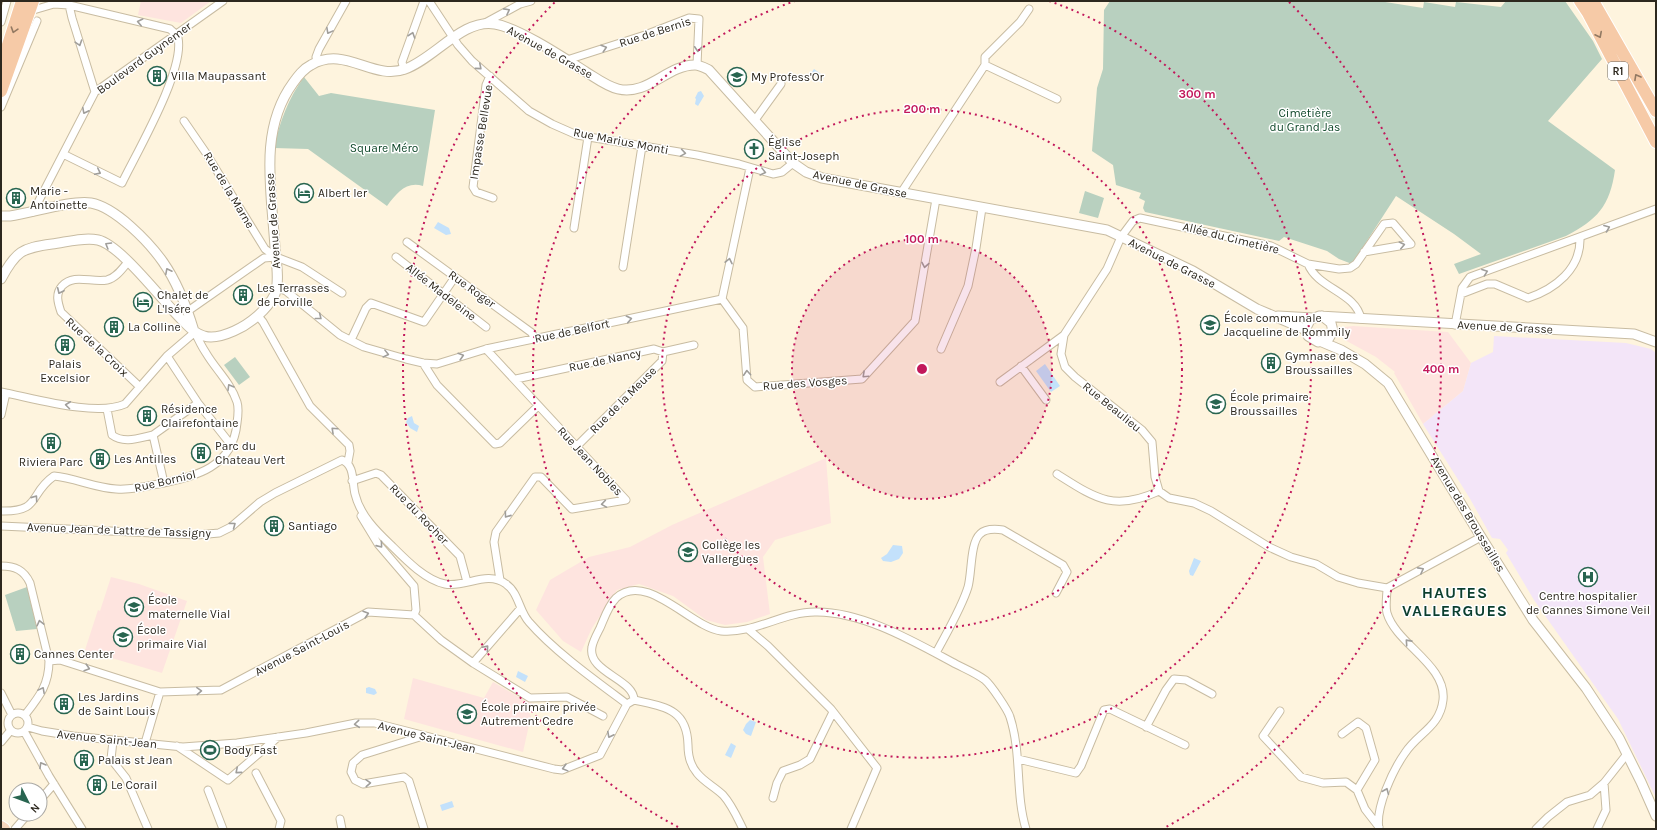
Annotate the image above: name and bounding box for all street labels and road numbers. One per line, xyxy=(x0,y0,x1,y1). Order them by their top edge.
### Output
street label: Rue de Bernis xyxy=(617,14,693,50)
street label: Boulevard Guynemer xyxy=(94,19,195,97)
street label: Avenue de Grasse xyxy=(505,23,595,81)
road number: R1 xyxy=(1608,62,1628,80)
street label: Impasse Bellevue xyxy=(467,84,495,180)
street label: Rue Marius Monti xyxy=(572,125,670,157)
street label: Rue de la Marne xyxy=(201,149,257,231)
street label: Avenue de Grasse xyxy=(812,167,908,201)
street label: Avenue de Grasse xyxy=(263,173,283,269)
street label: Allée du Cimetière xyxy=(1181,219,1281,257)
street label: Avenue de Grasse xyxy=(1126,235,1218,291)
street label: Allée Madeleine xyxy=(403,260,479,324)
street label: Rue Roger xyxy=(446,267,499,311)
street label: Rue de la Croix xyxy=(63,314,131,380)
street label: Rue de Belfort xyxy=(533,316,611,346)
street label: Avenue de Grasse xyxy=(1457,317,1553,337)
street label: Rue de Nancy xyxy=(568,345,643,374)
street label: Rue de la Meuse xyxy=(587,364,659,436)
street label: Rue des Vosges xyxy=(762,373,848,393)
street label: Rue Beaulieu xyxy=(1080,379,1144,435)
street label: Rue Jean Nobles xyxy=(555,424,625,498)
street label: Avenue des Broussailles xyxy=(1428,454,1508,574)
street label: Rue Borniol xyxy=(133,467,197,495)
street label: Rue du Rocher xyxy=(387,481,452,548)
street label: Avenue Jean de Lattre de Tassigny xyxy=(27,520,212,540)
street label: Avenue Saint-Louis xyxy=(252,617,352,679)
street label: Avenue Saint-Jean xyxy=(377,718,477,756)
street label: Avenue Saint-Jean xyxy=(56,727,158,751)

